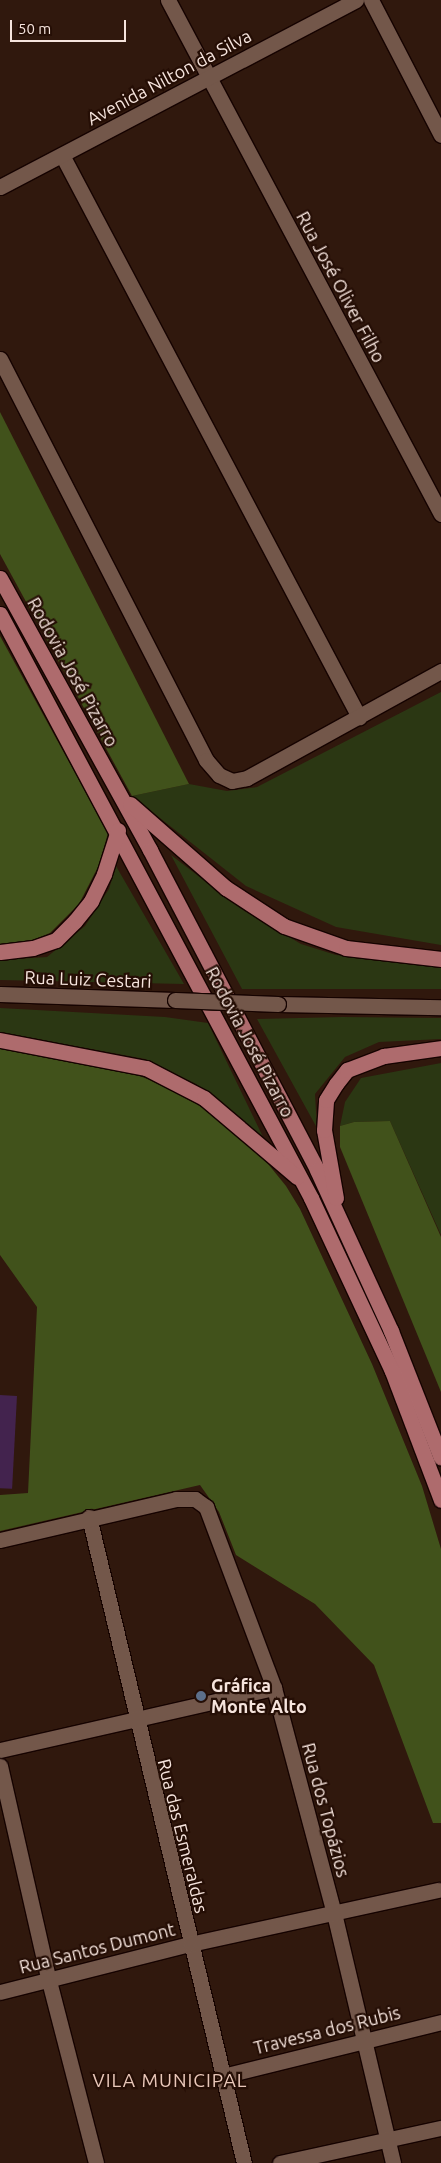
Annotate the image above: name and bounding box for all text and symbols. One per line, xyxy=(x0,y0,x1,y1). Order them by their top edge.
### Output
scale bar xyxy=(12,10,129,42)
text: 50 m xyxy=(18,20,51,37)
street label: Avenida Nilton da Silva xyxy=(83,24,255,130)
street label: Rua José Oliver Filho xyxy=(292,208,390,366)
street label: Rodovia José Pizarro xyxy=(23,594,123,750)
street label: Rodovia José Pizarro xyxy=(201,963,299,1121)
street label: Rua Luiz Cestari xyxy=(24,966,152,992)
place label: Gráfica Monte Alto xyxy=(211,1675,307,1718)
marker: Gráfica Monte Alto xyxy=(195,1690,207,1702)
street label: Rua dos Topázios xyxy=(298,1740,354,1880)
street label: Rua das Esmeraldas xyxy=(153,1757,213,1915)
street label: Rua Santos Dumont xyxy=(17,1918,177,1978)
street label: Travessa dos Rubis xyxy=(251,2001,403,2059)
district label: VILA MUNICIPAL xyxy=(91,2070,249,2092)

